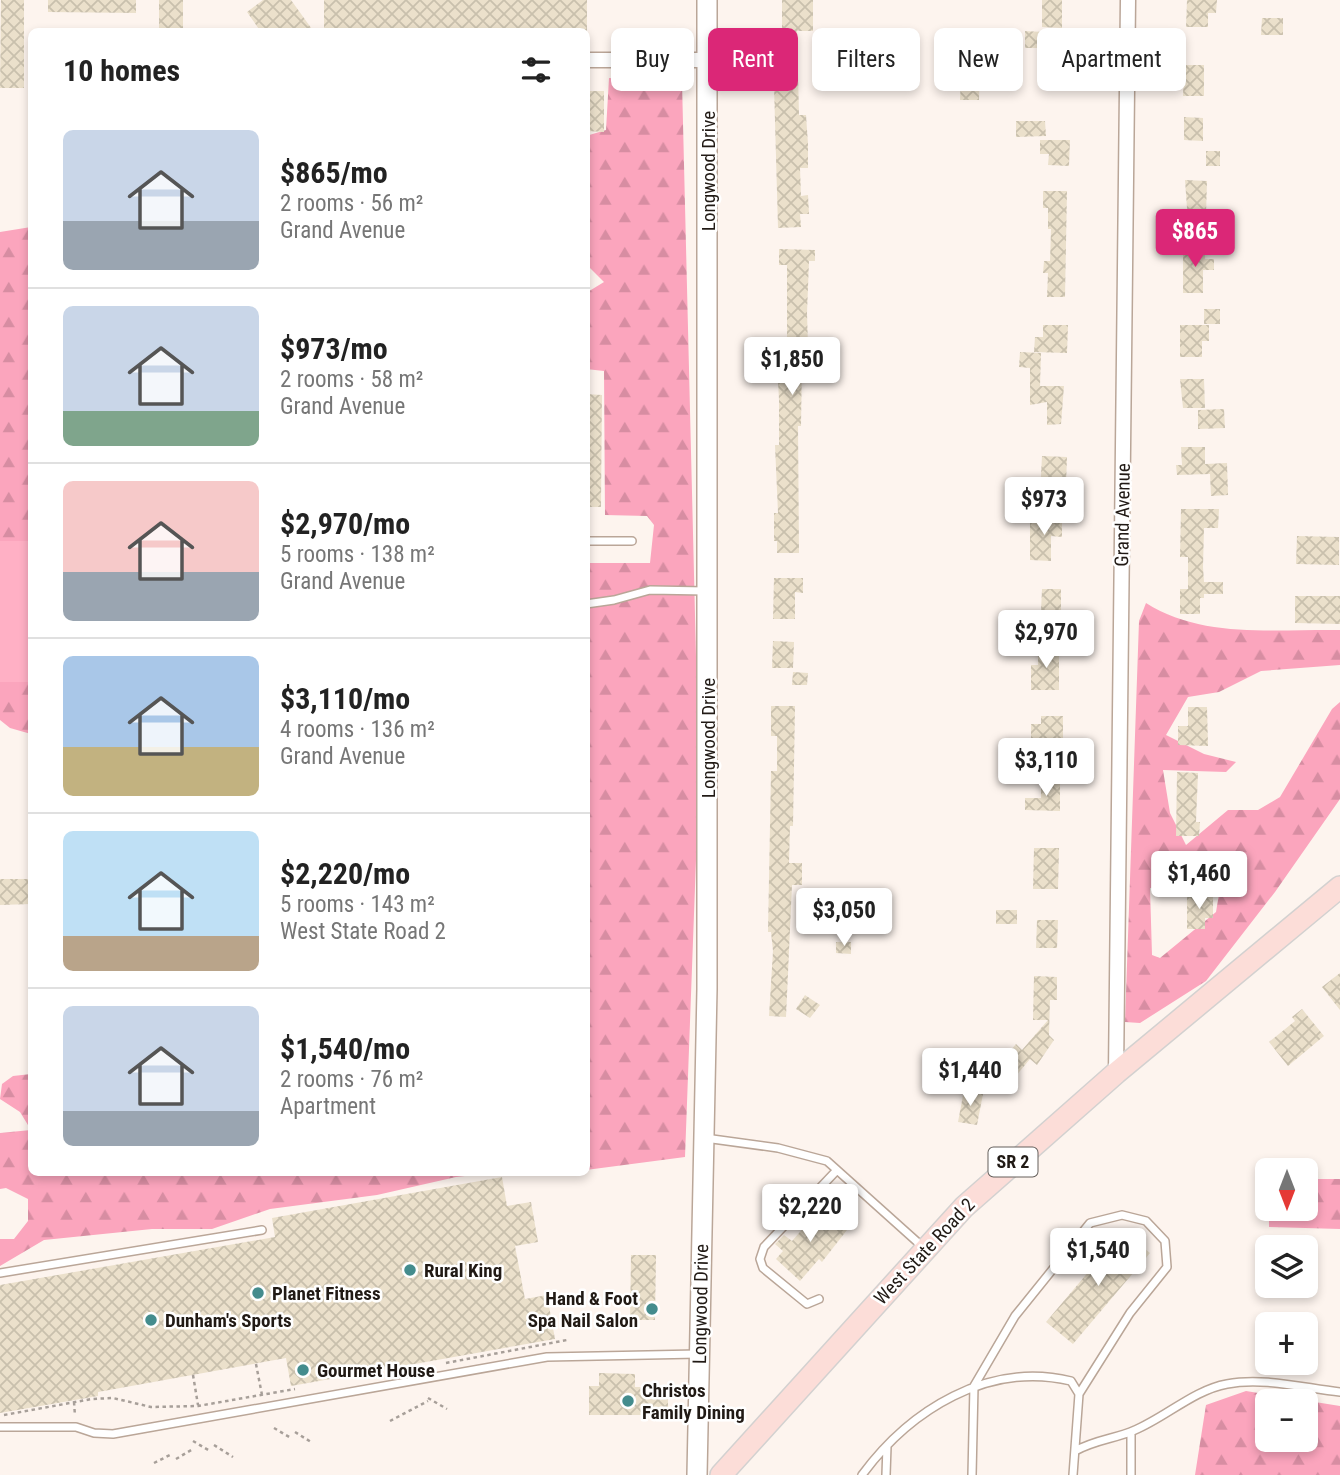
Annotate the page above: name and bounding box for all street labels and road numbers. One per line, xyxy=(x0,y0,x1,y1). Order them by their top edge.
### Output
street label: Longwood Drive xyxy=(697,111,720,231)
street label: Grand Avenue xyxy=(1110,463,1135,567)
street label: Longwood Drive xyxy=(697,678,720,798)
road number: SR 2 xyxy=(988,1148,1038,1176)
street label: West State Road 2 xyxy=(869,1193,980,1309)
street label: Longwood Drive xyxy=(688,1244,713,1364)

